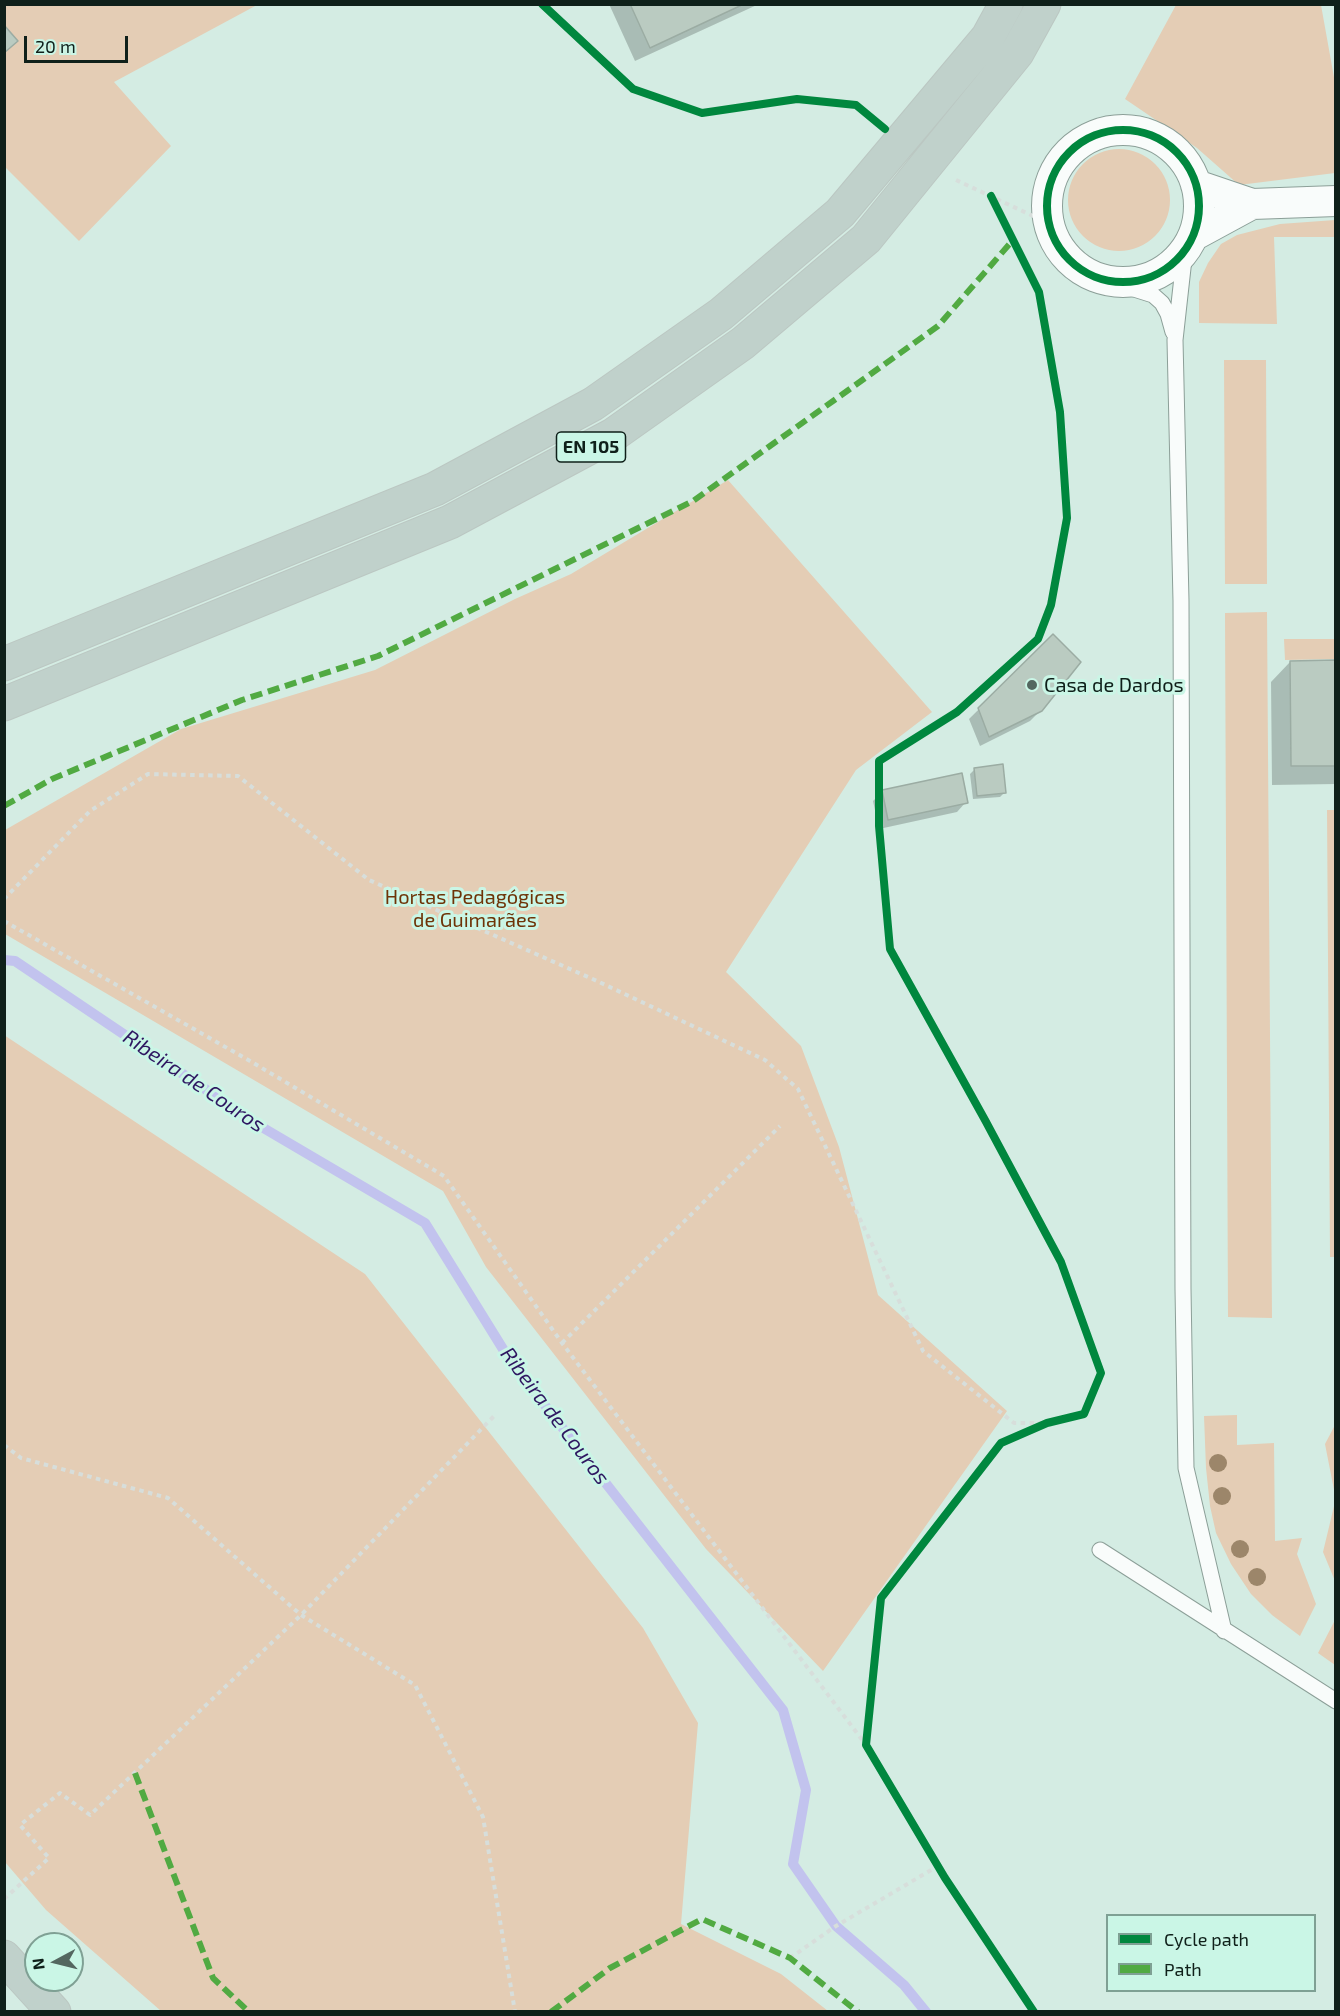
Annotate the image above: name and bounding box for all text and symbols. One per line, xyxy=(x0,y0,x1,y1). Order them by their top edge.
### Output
scale bar xyxy=(27,24,130,62)
text: 20 m xyxy=(35,35,76,57)
road number: EN 105 xyxy=(556,432,626,462)
place label: Casa de Dardos xyxy=(1044,673,1184,697)
marker: Casa de Dardos xyxy=(1025,678,1039,692)
park label: Hortas Pedagógicas de Guimarães xyxy=(385,885,565,932)
water label: Ribeira de Couros xyxy=(118,1024,270,1138)
water label: Ribeira de Couros xyxy=(495,1342,615,1490)
legend xyxy=(1106,1914,1316,1992)
text: Cycle path xyxy=(1164,1928,1249,1950)
north arrow xyxy=(24,1932,84,1992)
text: N xyxy=(27,1957,48,1971)
text: Path xyxy=(1164,1958,1202,1980)

